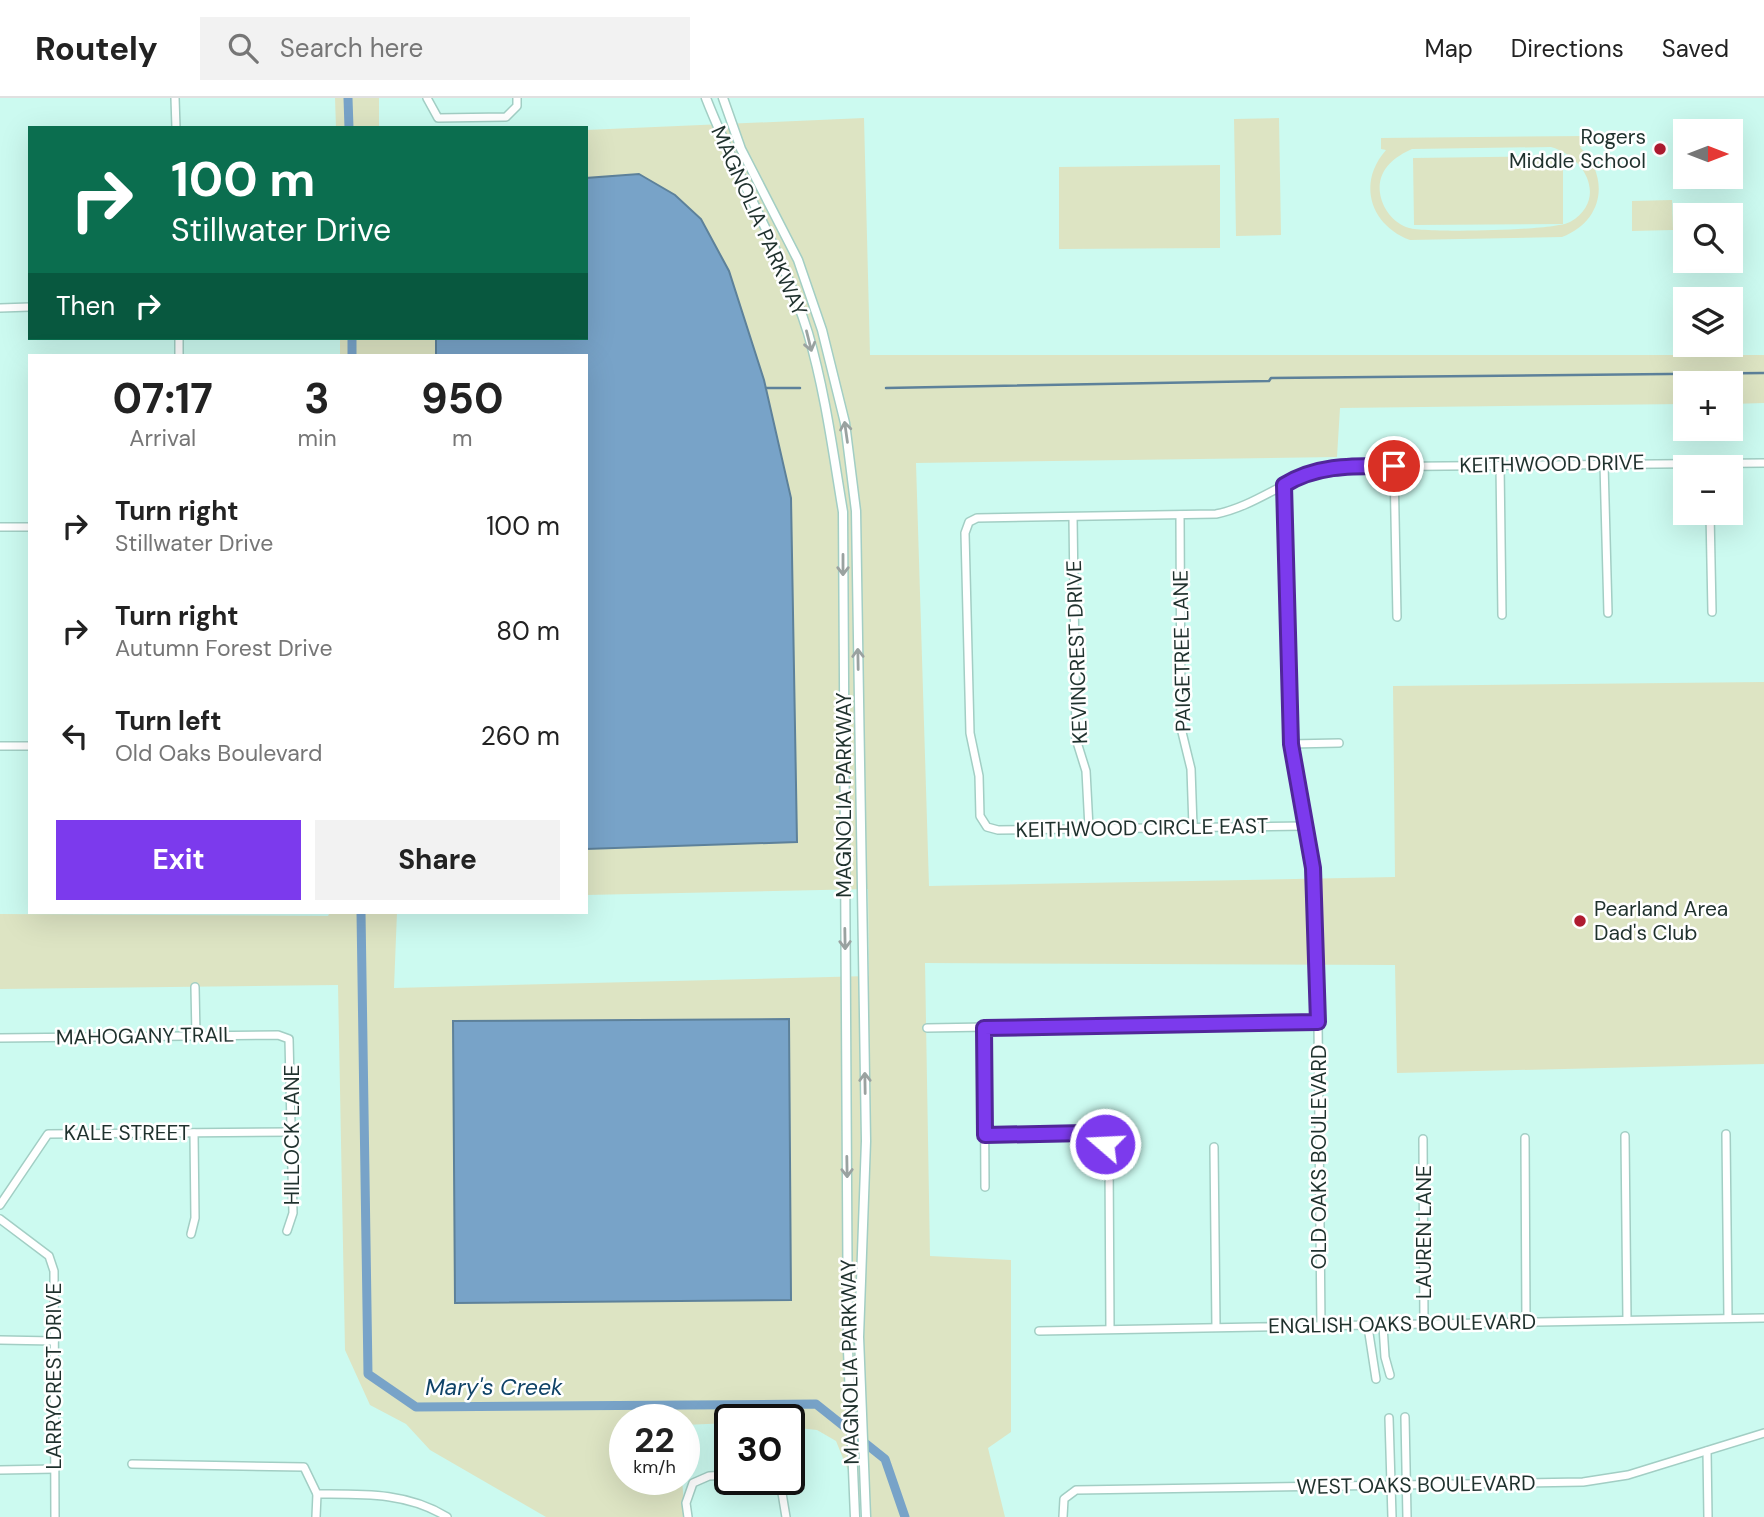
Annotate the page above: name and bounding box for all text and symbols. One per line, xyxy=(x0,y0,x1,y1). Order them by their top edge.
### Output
search box xyxy=(200,17,690,80)
text: Routely xyxy=(35,27,158,70)
icon: search xyxy=(224,29,262,67)
text: Search here xyxy=(280,31,423,65)
text: Map xyxy=(1425,33,1473,64)
text: Directions xyxy=(1511,33,1624,64)
text: Saved xyxy=(1662,33,1729,64)
north arrow xyxy=(1673,119,1743,189)
map controls xyxy=(1673,119,1743,525)
street label: MAGNOLIA PARKWAY xyxy=(704,121,814,321)
place label: Rogers Middle School xyxy=(1509,123,1646,175)
marker: Rogers Middle School xyxy=(1652,141,1668,157)
text: 100 m xyxy=(171,147,315,211)
icon: right xyxy=(56,154,147,245)
button: search xyxy=(1673,203,1743,273)
text: Stillwater Drive xyxy=(171,209,391,251)
icon: right xyxy=(129,287,167,325)
button: layers xyxy=(1673,287,1743,357)
text: Then xyxy=(56,289,115,323)
one-way arrow xyxy=(803,329,816,352)
text: 07:17 xyxy=(113,371,213,426)
text: 3 xyxy=(304,371,330,426)
text: 950 xyxy=(421,371,503,426)
button: + xyxy=(1673,371,1743,441)
one-way arrow xyxy=(840,421,853,444)
text: Arrival xyxy=(129,423,196,453)
text: min xyxy=(297,423,337,453)
text: m xyxy=(452,423,473,453)
pin xyxy=(1364,436,1424,496)
icon: arrive xyxy=(1375,447,1413,485)
street label: KEITHWOOD DRIVE xyxy=(1459,448,1645,480)
button: − xyxy=(1673,455,1743,525)
text: Turn right xyxy=(115,494,239,528)
icon: right xyxy=(56,507,94,545)
text: 100 m xyxy=(486,509,560,543)
text: Stillwater Drive xyxy=(115,528,273,558)
one-way arrow xyxy=(836,553,850,576)
street label: KEVINCREST DRIVE xyxy=(1060,560,1094,744)
street label: PAIGETREE LANE xyxy=(1167,570,1197,732)
text: Turn right xyxy=(115,599,239,633)
icon: right xyxy=(56,612,94,650)
text: 80 m xyxy=(496,614,560,648)
text: Autumn Forest Drive xyxy=(115,633,332,663)
one-way arrow xyxy=(852,648,865,671)
street label: MAGNOLIA PARKWAY xyxy=(830,692,858,898)
text: Turn left xyxy=(115,704,222,738)
icon: left xyxy=(56,717,94,755)
text: 260 m xyxy=(481,719,560,753)
text: Old Oaks Boulevard xyxy=(115,738,322,768)
street label: KEITHWOOD CIRCLE EAST xyxy=(1015,812,1269,844)
button: Exit xyxy=(56,820,301,900)
button: Share xyxy=(315,820,560,900)
place label: Pearland Area Dad's Club xyxy=(1594,895,1728,947)
marker: Pearland Area Dad's Club xyxy=(1572,913,1588,929)
one-way arrow xyxy=(838,928,852,951)
street label: MAHOGANY TRAIL xyxy=(56,1020,234,1052)
street label: OLD OAKS BOULEVARD xyxy=(1305,1044,1333,1270)
street label: HILLOCK LANE xyxy=(278,1065,306,1205)
one-way arrow xyxy=(858,1071,872,1094)
position arrow xyxy=(1068,1107,1142,1181)
street label: KALE STREET xyxy=(64,1119,190,1147)
one-way arrow xyxy=(840,1155,854,1178)
street label: LAUREN LANE xyxy=(1410,1165,1438,1299)
street label: MAGNOLIA PARKWAY xyxy=(834,1259,866,1465)
street label: LARRYCREST DRIVE xyxy=(40,1283,68,1469)
street label: ENGLISH OAKS BOULEVARD xyxy=(1268,1308,1536,1340)
water label: Mary's Creek xyxy=(425,1372,563,1402)
speed limit sign: 30 xyxy=(714,1404,805,1495)
text: 22 xyxy=(634,1417,675,1463)
text: km/h xyxy=(633,1455,676,1479)
street label: WEST OAKS BOULEVARD xyxy=(1296,1469,1536,1501)

